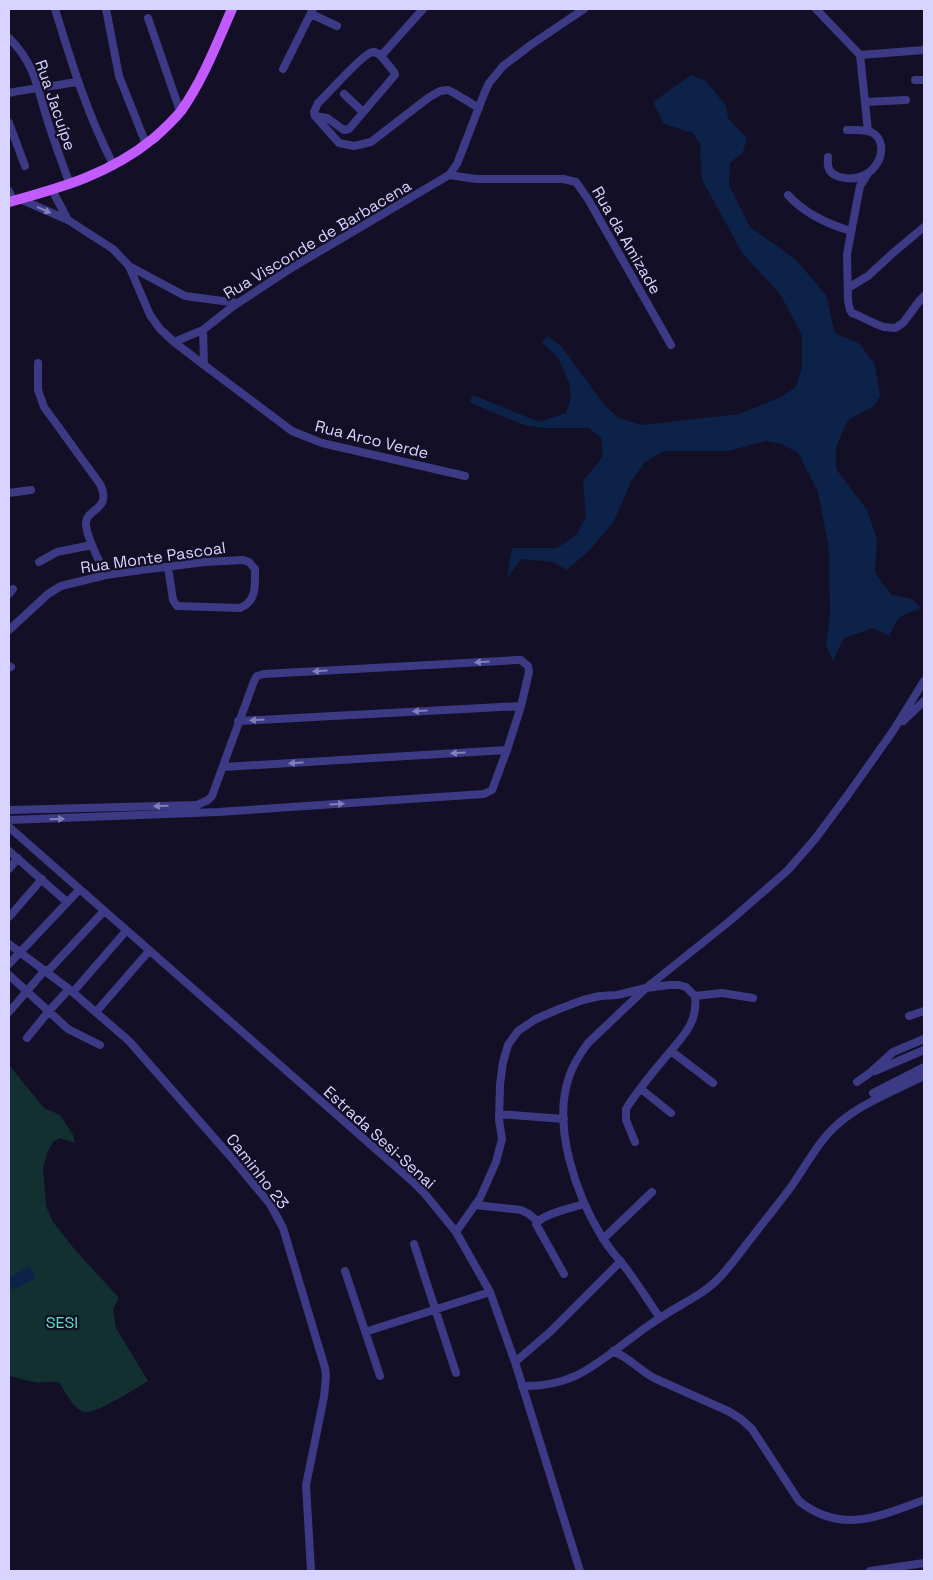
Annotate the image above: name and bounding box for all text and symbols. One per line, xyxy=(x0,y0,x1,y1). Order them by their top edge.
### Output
street label: Rua Jacuípe xyxy=(30,57,81,153)
street label: Rua Visconde de Barbacena xyxy=(220,175,415,304)
street label: Rua da Amizade xyxy=(587,182,666,298)
one-way arrow xyxy=(37,206,51,214)
street label: Rua Arco Verde xyxy=(313,415,431,464)
street label: Rua Monte Pascoal xyxy=(79,537,227,578)
one-way arrow xyxy=(474,658,490,666)
one-way arrow xyxy=(312,667,328,675)
one-way arrow xyxy=(411,708,427,716)
one-way arrow xyxy=(249,717,265,725)
one-way arrow xyxy=(450,749,466,757)
one-way arrow xyxy=(288,759,304,767)
one-way arrow xyxy=(329,800,345,808)
one-way arrow xyxy=(152,802,168,810)
one-way arrow xyxy=(50,814,66,822)
street label: Estrada Sesi-Senai xyxy=(319,1081,440,1193)
street label: Caminho 23 xyxy=(222,1129,294,1213)
park label: SESI xyxy=(46,1312,78,1333)

